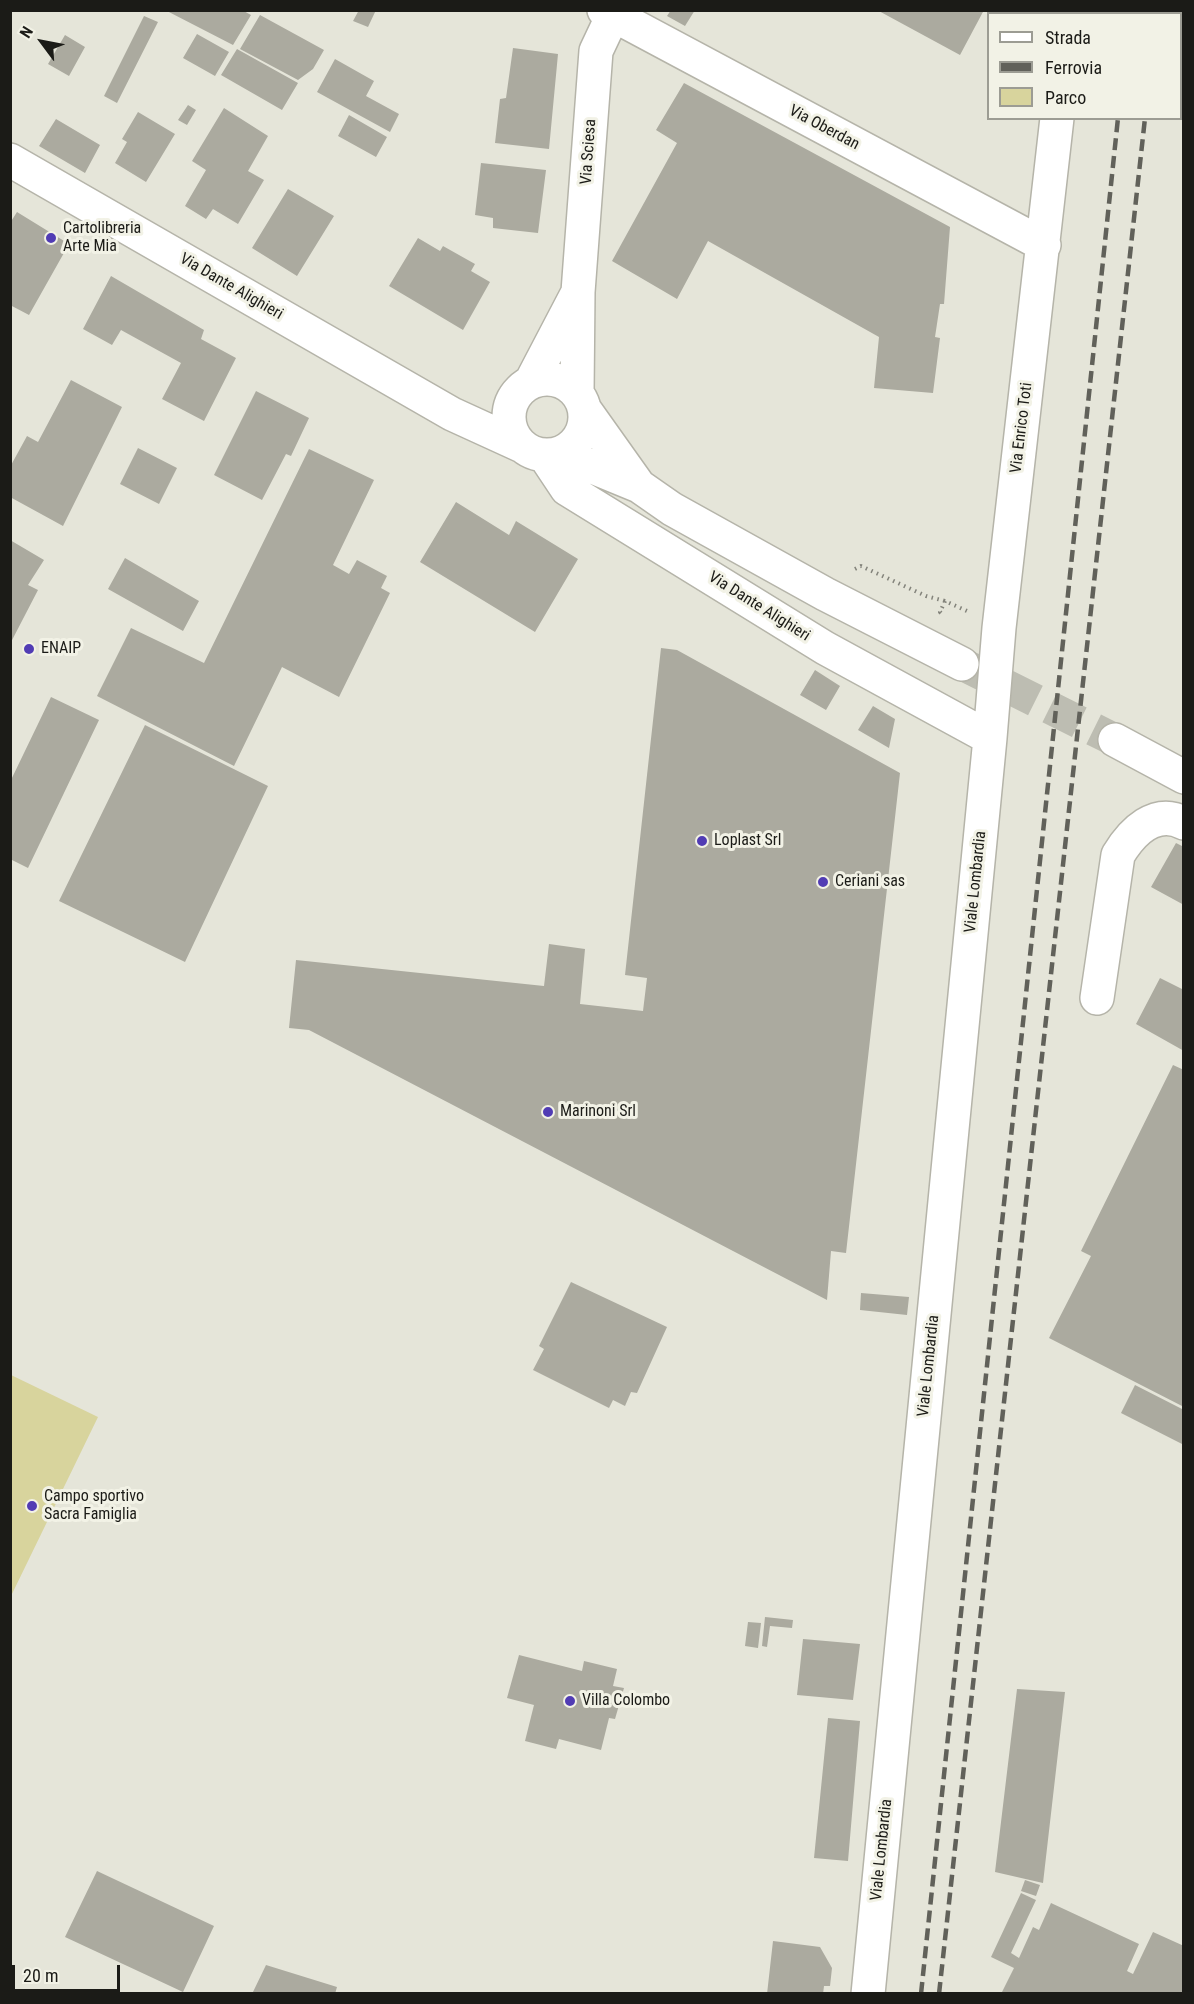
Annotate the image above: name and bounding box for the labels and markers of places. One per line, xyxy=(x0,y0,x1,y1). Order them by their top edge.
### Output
place label: Cartolibreria Arte Mia xyxy=(63,219,141,257)
marker: Cartolibreria Arte Mia xyxy=(44,231,58,245)
place label: ENAIP xyxy=(41,639,81,659)
marker: ENAIP xyxy=(22,642,36,656)
place label: Loplast Srl xyxy=(714,831,781,851)
marker: Loplast Srl xyxy=(695,834,709,848)
place label: Ceriani sas xyxy=(835,872,905,892)
marker: Ceriani sas xyxy=(816,875,830,889)
place label: Marinoni Srl xyxy=(560,1102,636,1122)
marker: Marinoni Srl xyxy=(541,1105,555,1119)
place label: Campo sportivo Sacra Famiglia xyxy=(44,1487,144,1525)
marker: Campo sportivo Sacra Famiglia xyxy=(25,1499,39,1513)
place label: Villa Colombo xyxy=(582,1691,670,1711)
marker: Villa Colombo xyxy=(563,1694,577,1708)

